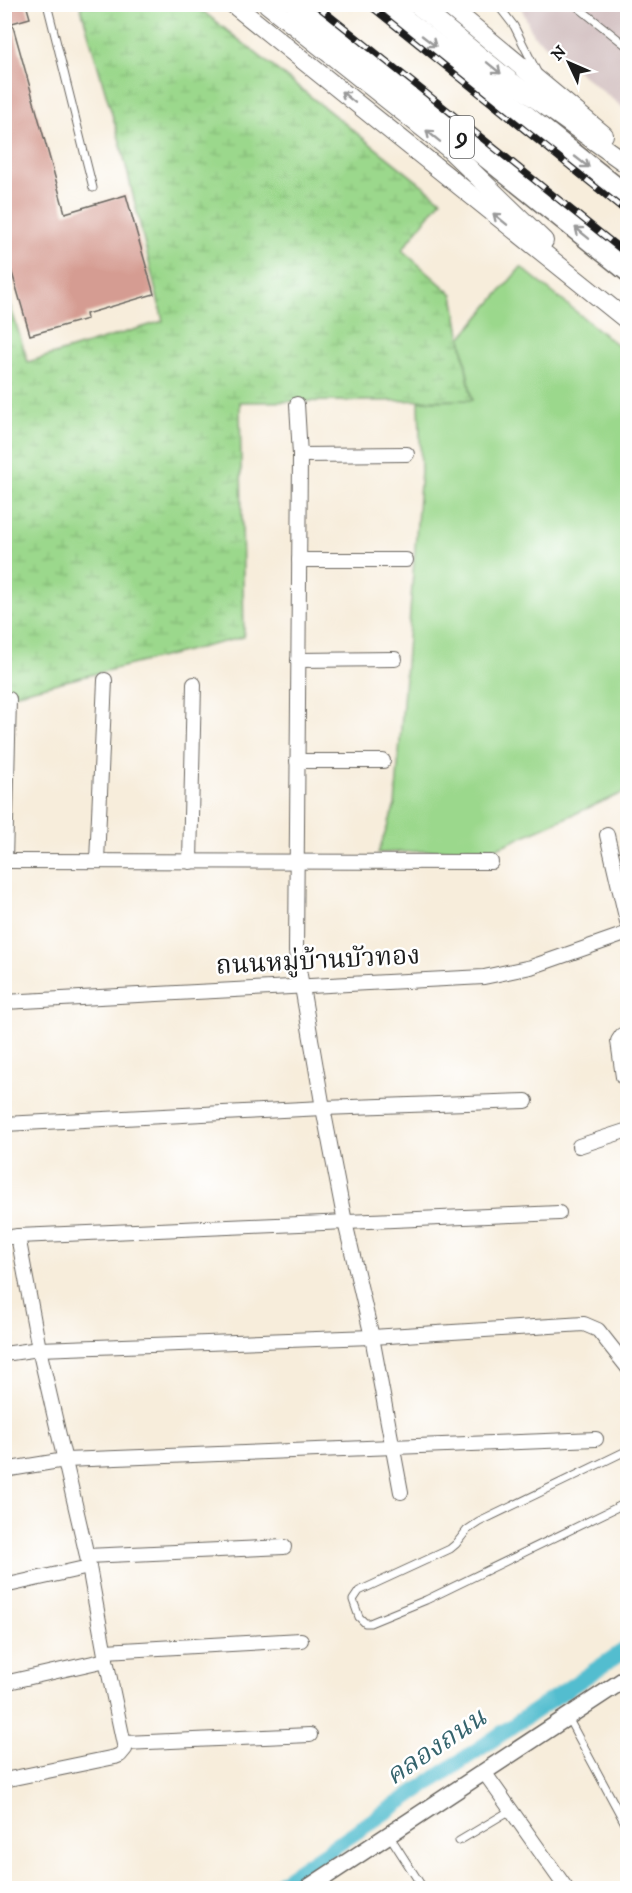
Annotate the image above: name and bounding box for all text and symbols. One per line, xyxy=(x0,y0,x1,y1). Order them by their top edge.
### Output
north arrow xyxy=(539,33,599,93)
one-way arrow xyxy=(421,34,437,47)
text: N xyxy=(547,42,571,65)
one-way arrow xyxy=(486,61,502,74)
one-way arrow xyxy=(340,90,356,103)
road number: 9 xyxy=(450,116,474,158)
one-way arrow xyxy=(425,130,441,143)
one-way arrow xyxy=(574,156,590,169)
one-way arrow xyxy=(492,212,508,225)
one-way arrow xyxy=(575,226,590,240)
street label: ถนนหมู่บ้านบัวทอง xyxy=(215,939,421,983)
water label: คลองถนน xyxy=(379,1701,493,1793)

